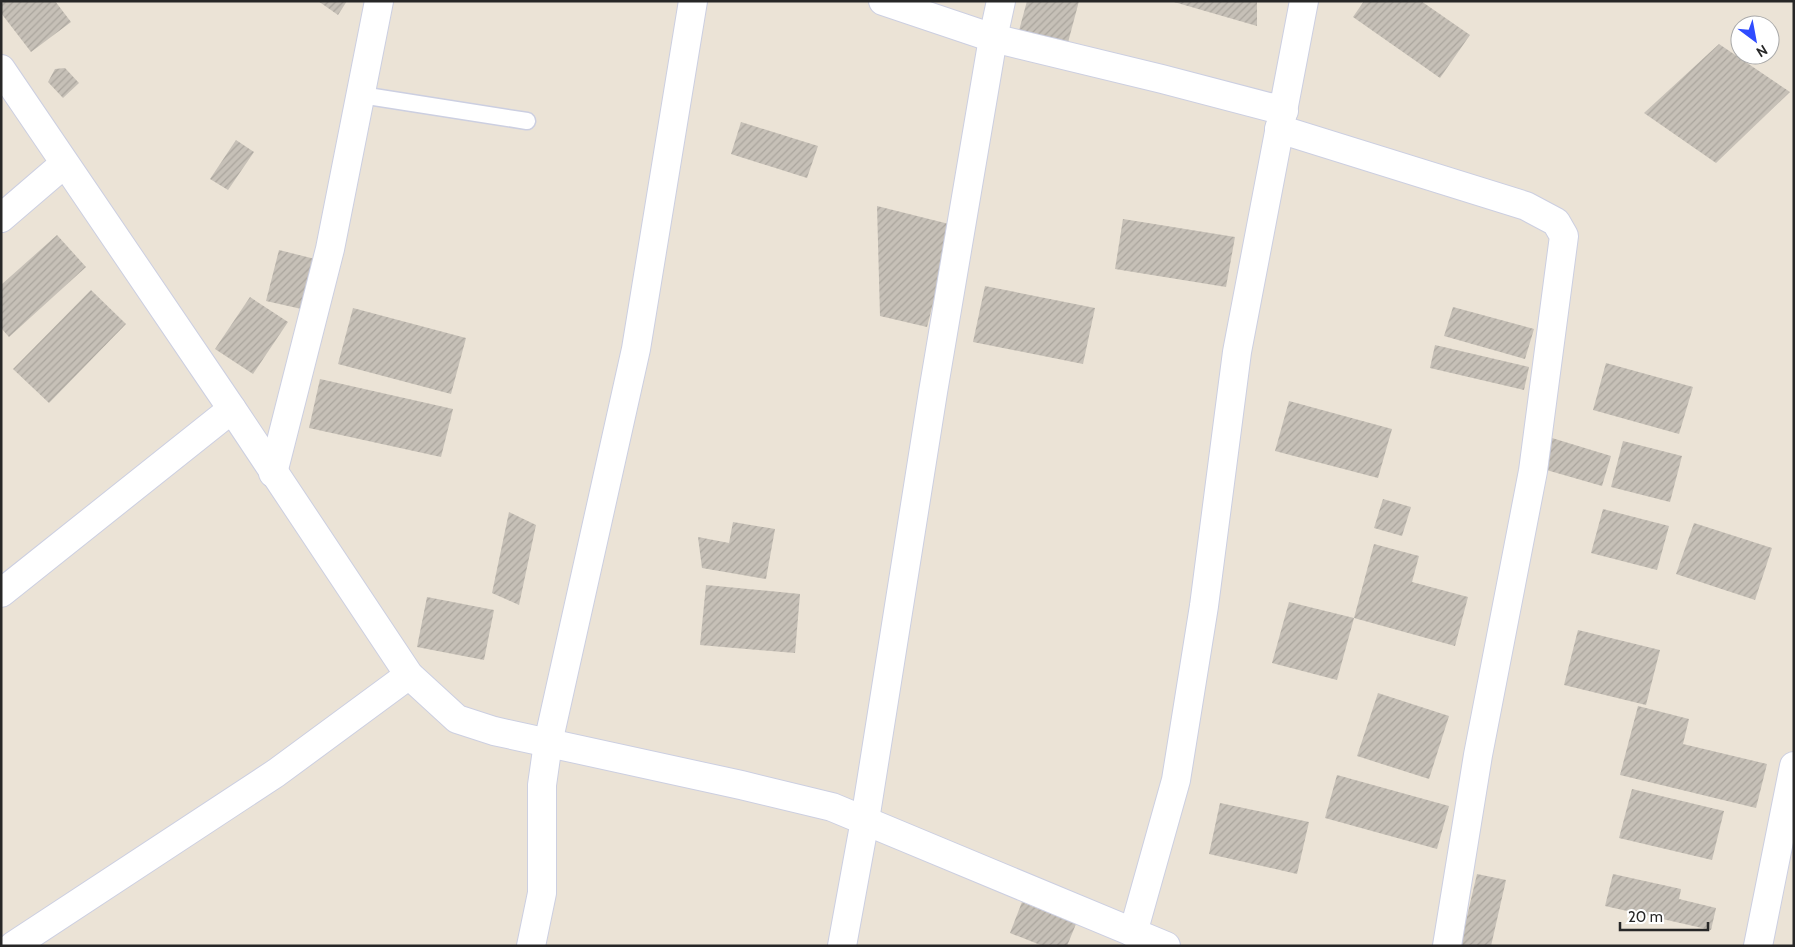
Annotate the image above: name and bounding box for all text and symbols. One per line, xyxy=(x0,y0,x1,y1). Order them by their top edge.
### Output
north arrow xyxy=(1730,15,1780,65)
text: N xyxy=(1753,41,1771,61)
scale bar xyxy=(1620,900,1708,932)
text: 20 m xyxy=(1628,908,1663,926)

